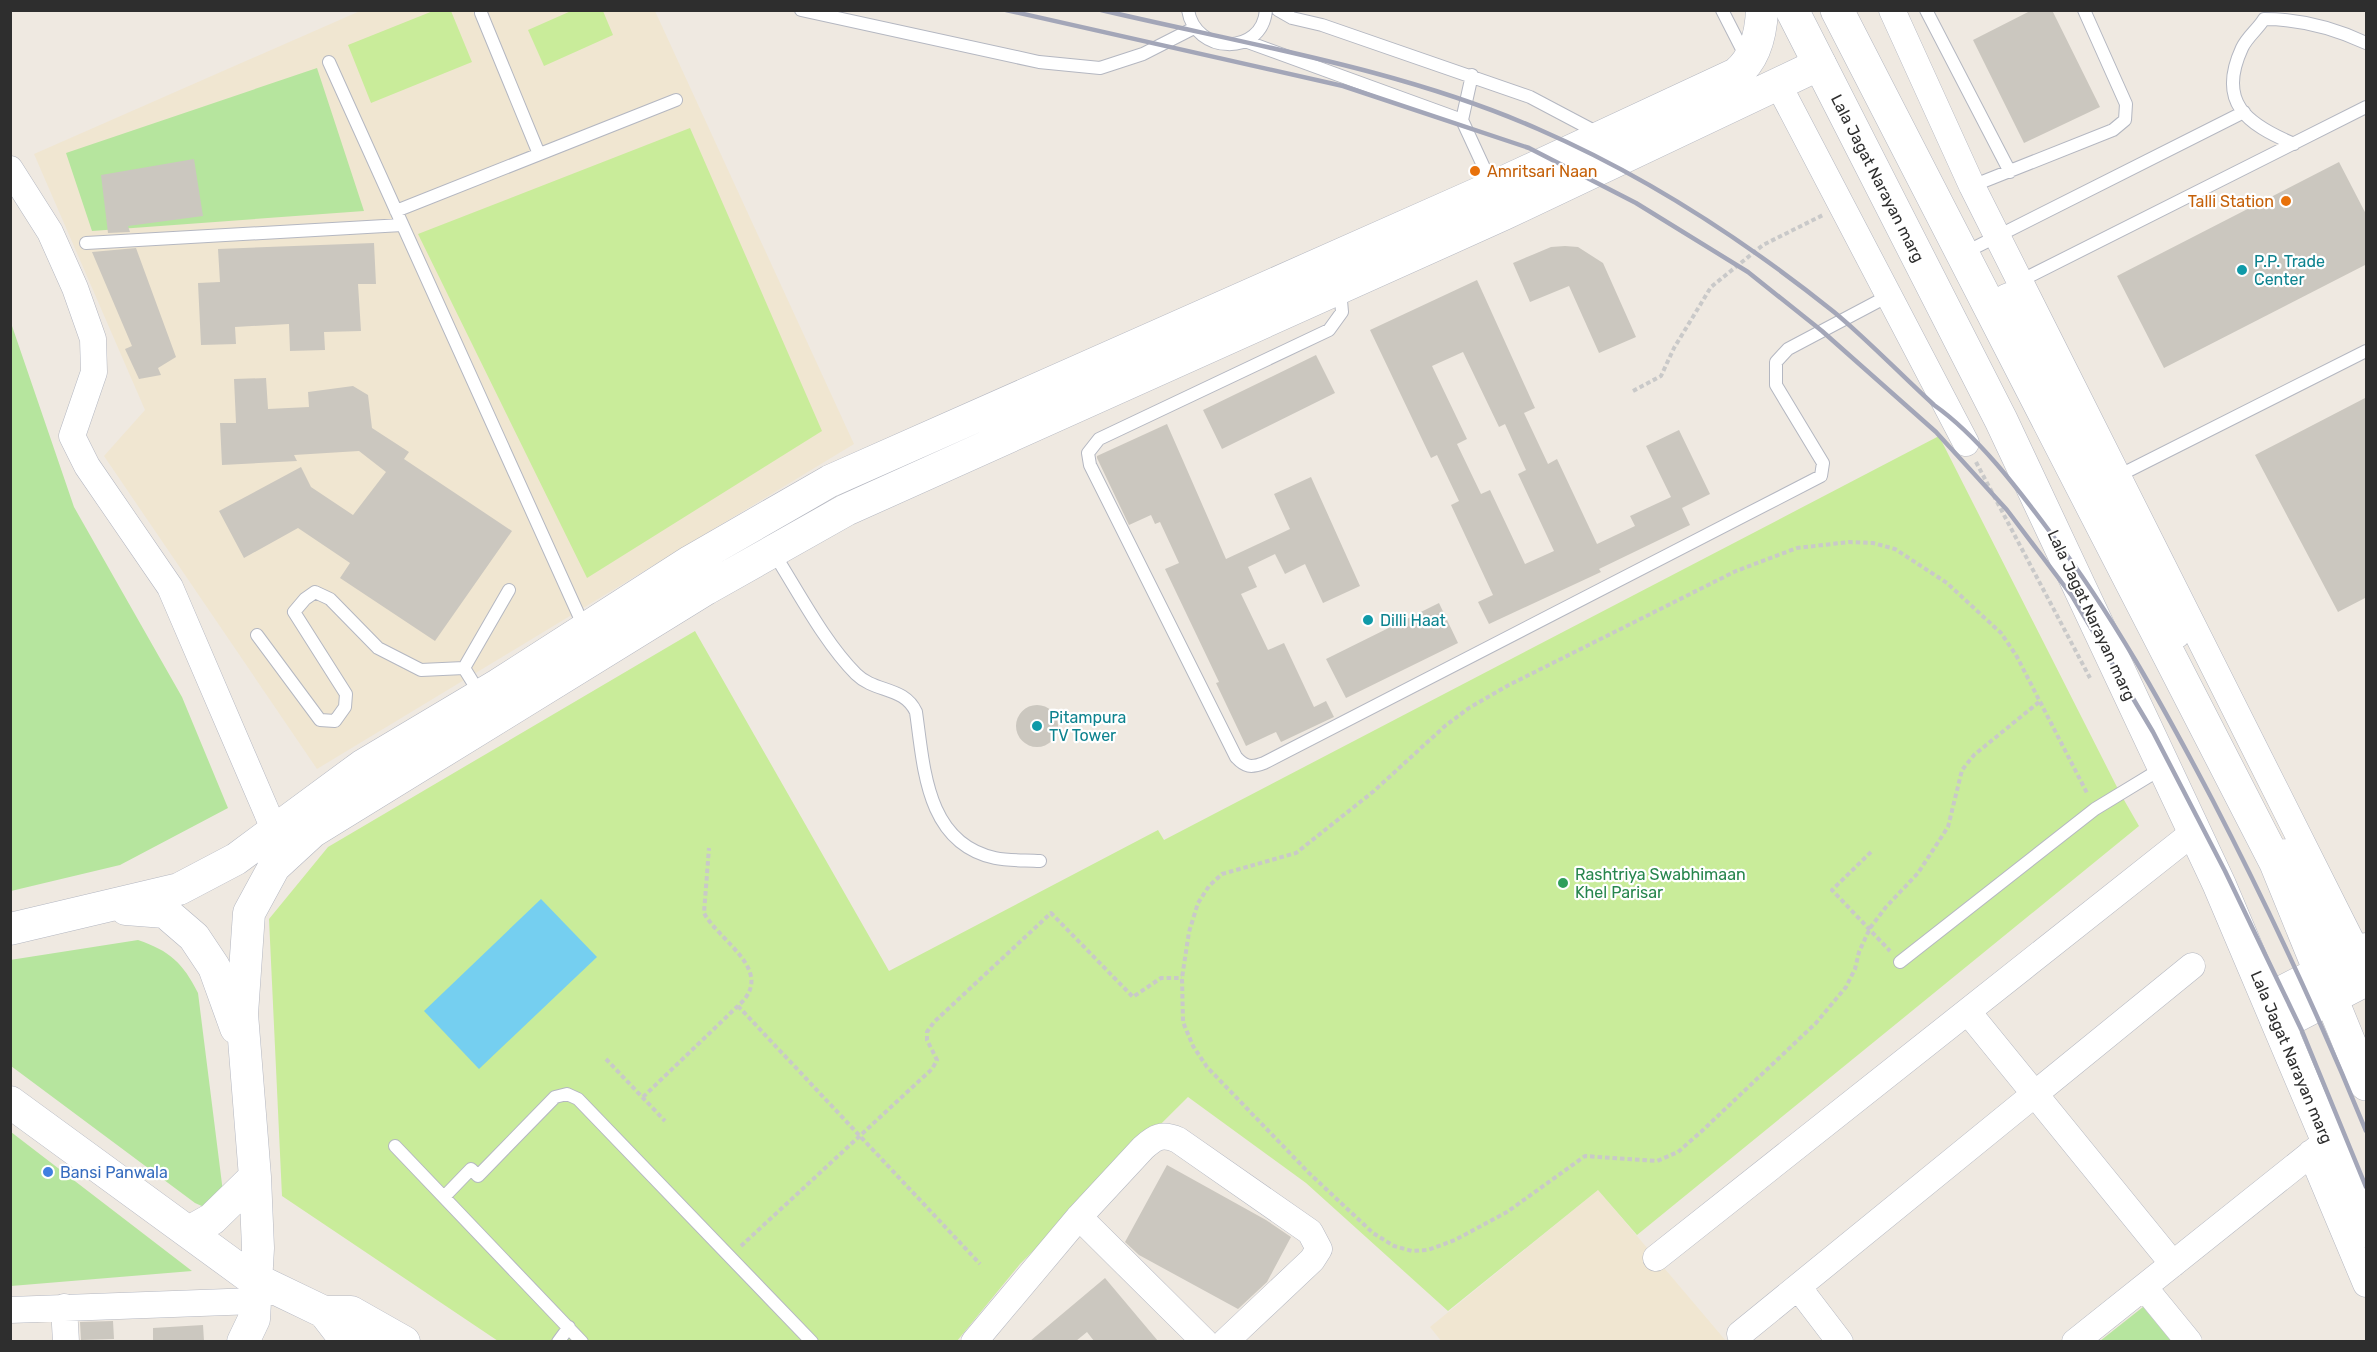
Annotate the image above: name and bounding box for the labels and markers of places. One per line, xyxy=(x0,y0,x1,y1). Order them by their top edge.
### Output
place label: Amritsari Naan xyxy=(1487,162,1598,181)
marker: Amritsari Naan xyxy=(1468,164,1482,178)
place label: Talli Station xyxy=(2188,192,2274,211)
marker: Talli Station xyxy=(2279,194,2293,208)
place label: P.P. Trade Center xyxy=(2254,252,2325,289)
marker: P.P. Trade Center xyxy=(2235,263,2249,277)
place label: Dilli Haat xyxy=(1380,611,1446,630)
marker: Dilli Haat xyxy=(1361,613,1375,627)
place label: Pitampura TV Tower xyxy=(1049,708,1126,745)
marker: Pitampura TV Tower xyxy=(1030,719,1044,733)
place label: Rashtriya Swabhimaan Khel Parisar xyxy=(1575,865,1746,902)
marker: Rashtriya Swabhimaan Khel Parisar xyxy=(1556,876,1570,890)
place label: Bansi Panwala xyxy=(60,1163,168,1182)
marker: Bansi Panwala xyxy=(41,1165,55,1179)

